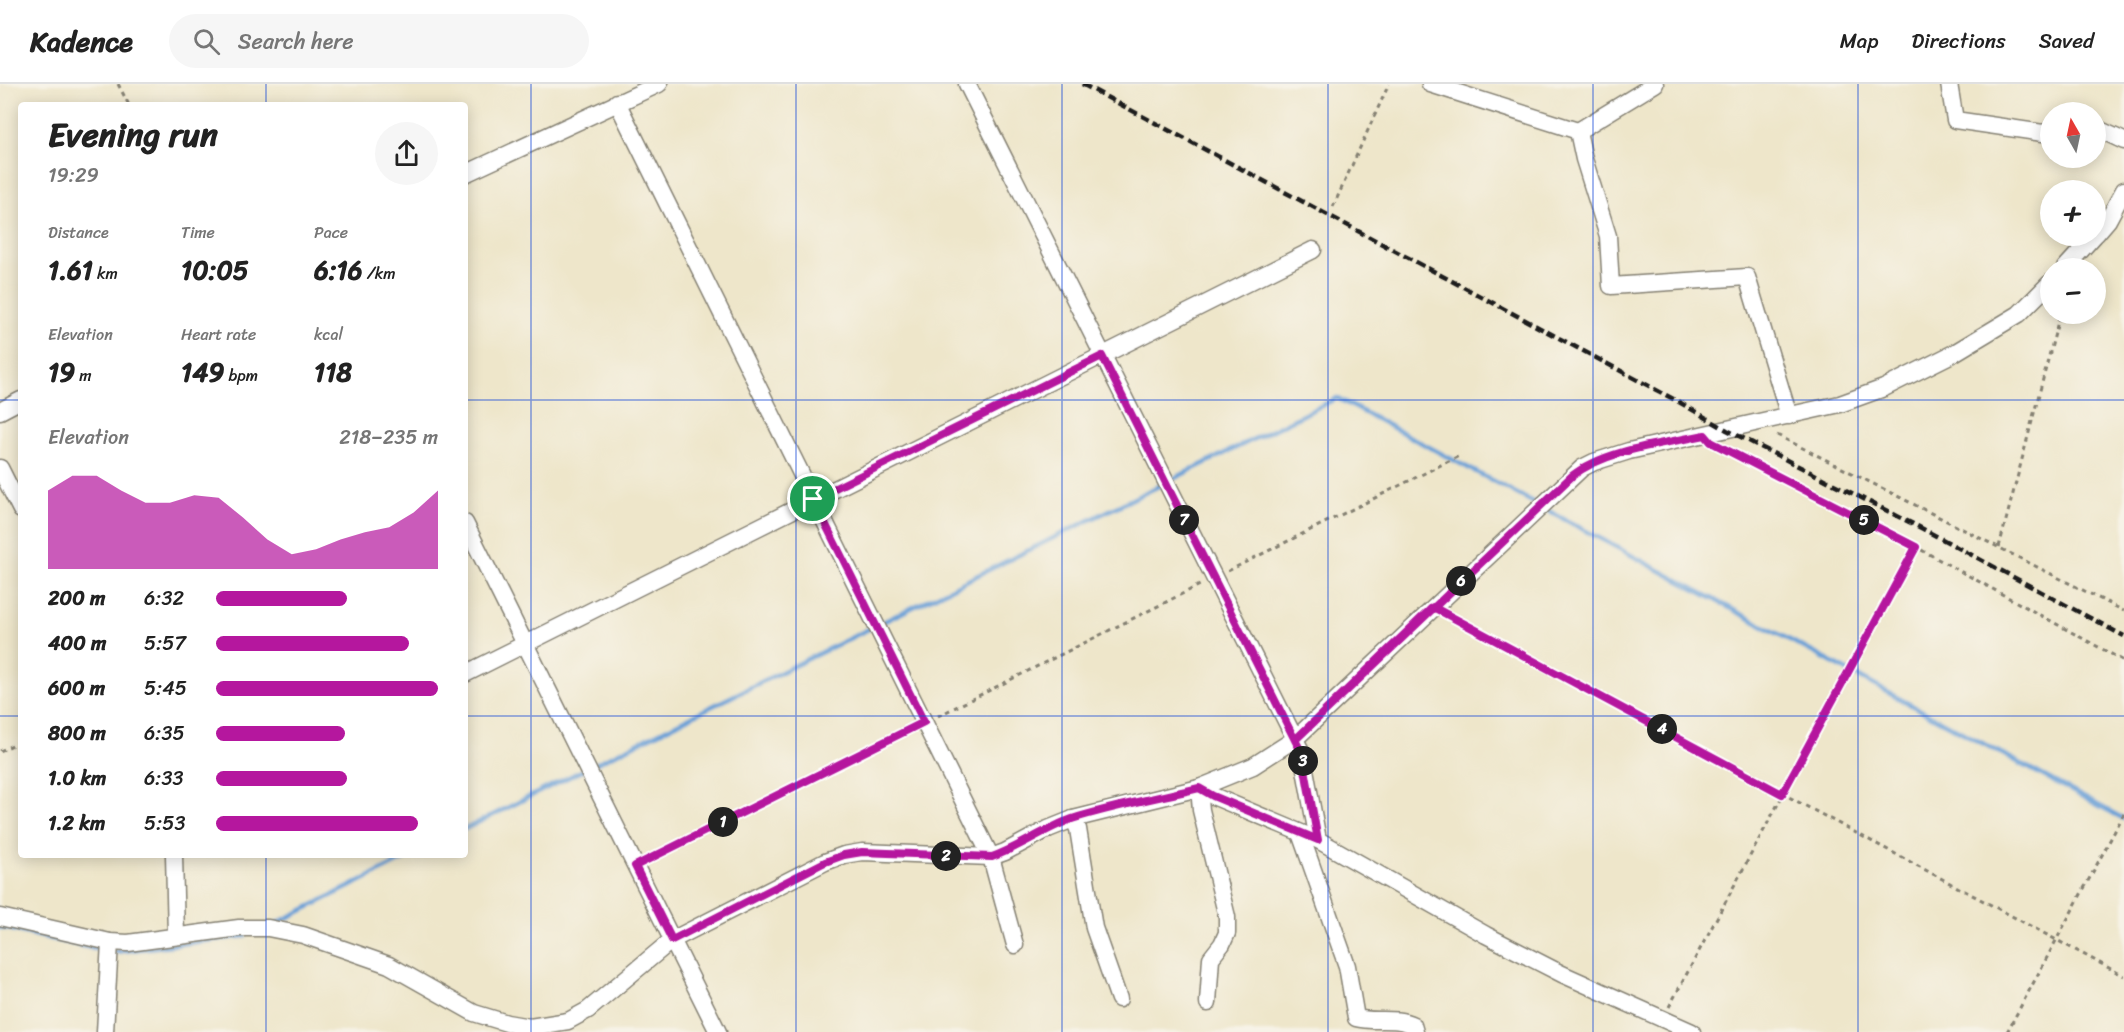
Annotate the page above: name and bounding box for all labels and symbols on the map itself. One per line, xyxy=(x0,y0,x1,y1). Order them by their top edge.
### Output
north arrow xyxy=(2040,102,2106,168)
pin xyxy=(787,473,838,524)
pin: 7 xyxy=(1169,505,1199,535)
pin: 5 xyxy=(1849,505,1879,535)
pin: 6 xyxy=(1446,566,1476,596)
pin: 4 xyxy=(1647,714,1677,744)
pin: 3 xyxy=(1288,746,1318,776)
pin: 1 xyxy=(708,807,738,837)
pin: 2 xyxy=(931,841,961,871)

